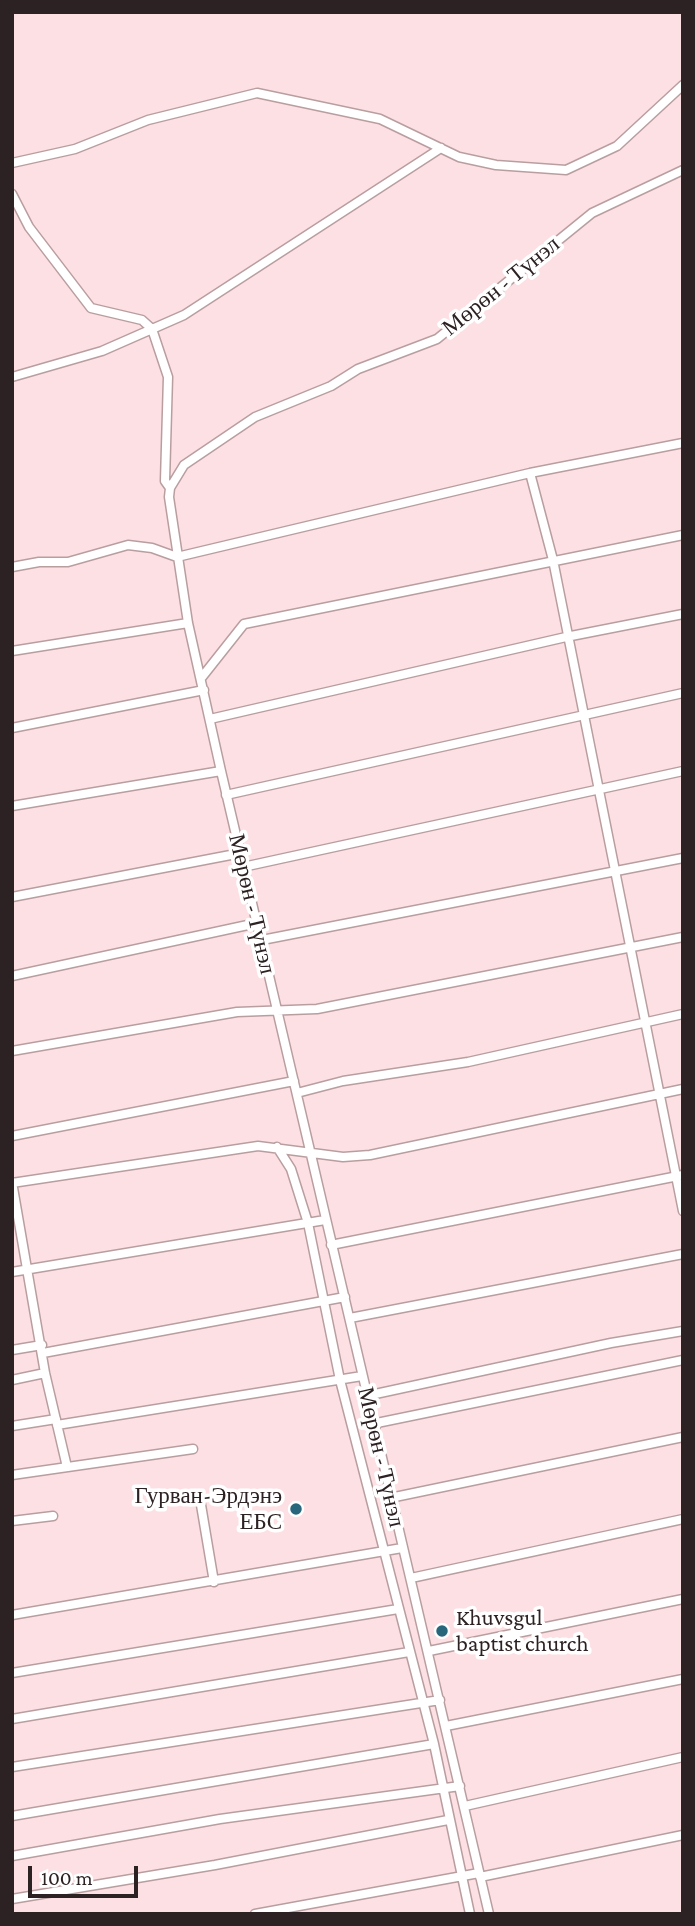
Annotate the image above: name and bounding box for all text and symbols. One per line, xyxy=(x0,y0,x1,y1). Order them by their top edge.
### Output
street label: Мөрөн - Түнэл xyxy=(437,230,565,342)
street label: Мөрөн - Түнэл xyxy=(222,831,282,977)
street label: Мөрөн - Түнэл xyxy=(351,1384,411,1530)
place label: Гурван-Эрдэнэ ЕБС xyxy=(134,1482,282,1536)
marker: Гурван-Эрдэнэ ЕБС xyxy=(288,1501,304,1517)
place label: Khuvsgul baptist church xyxy=(456,1604,589,1658)
marker: Khuvsgul baptist church xyxy=(434,1623,450,1639)
scale bar xyxy=(32,1853,142,1897)
text: 100 m xyxy=(41,1866,93,1890)

